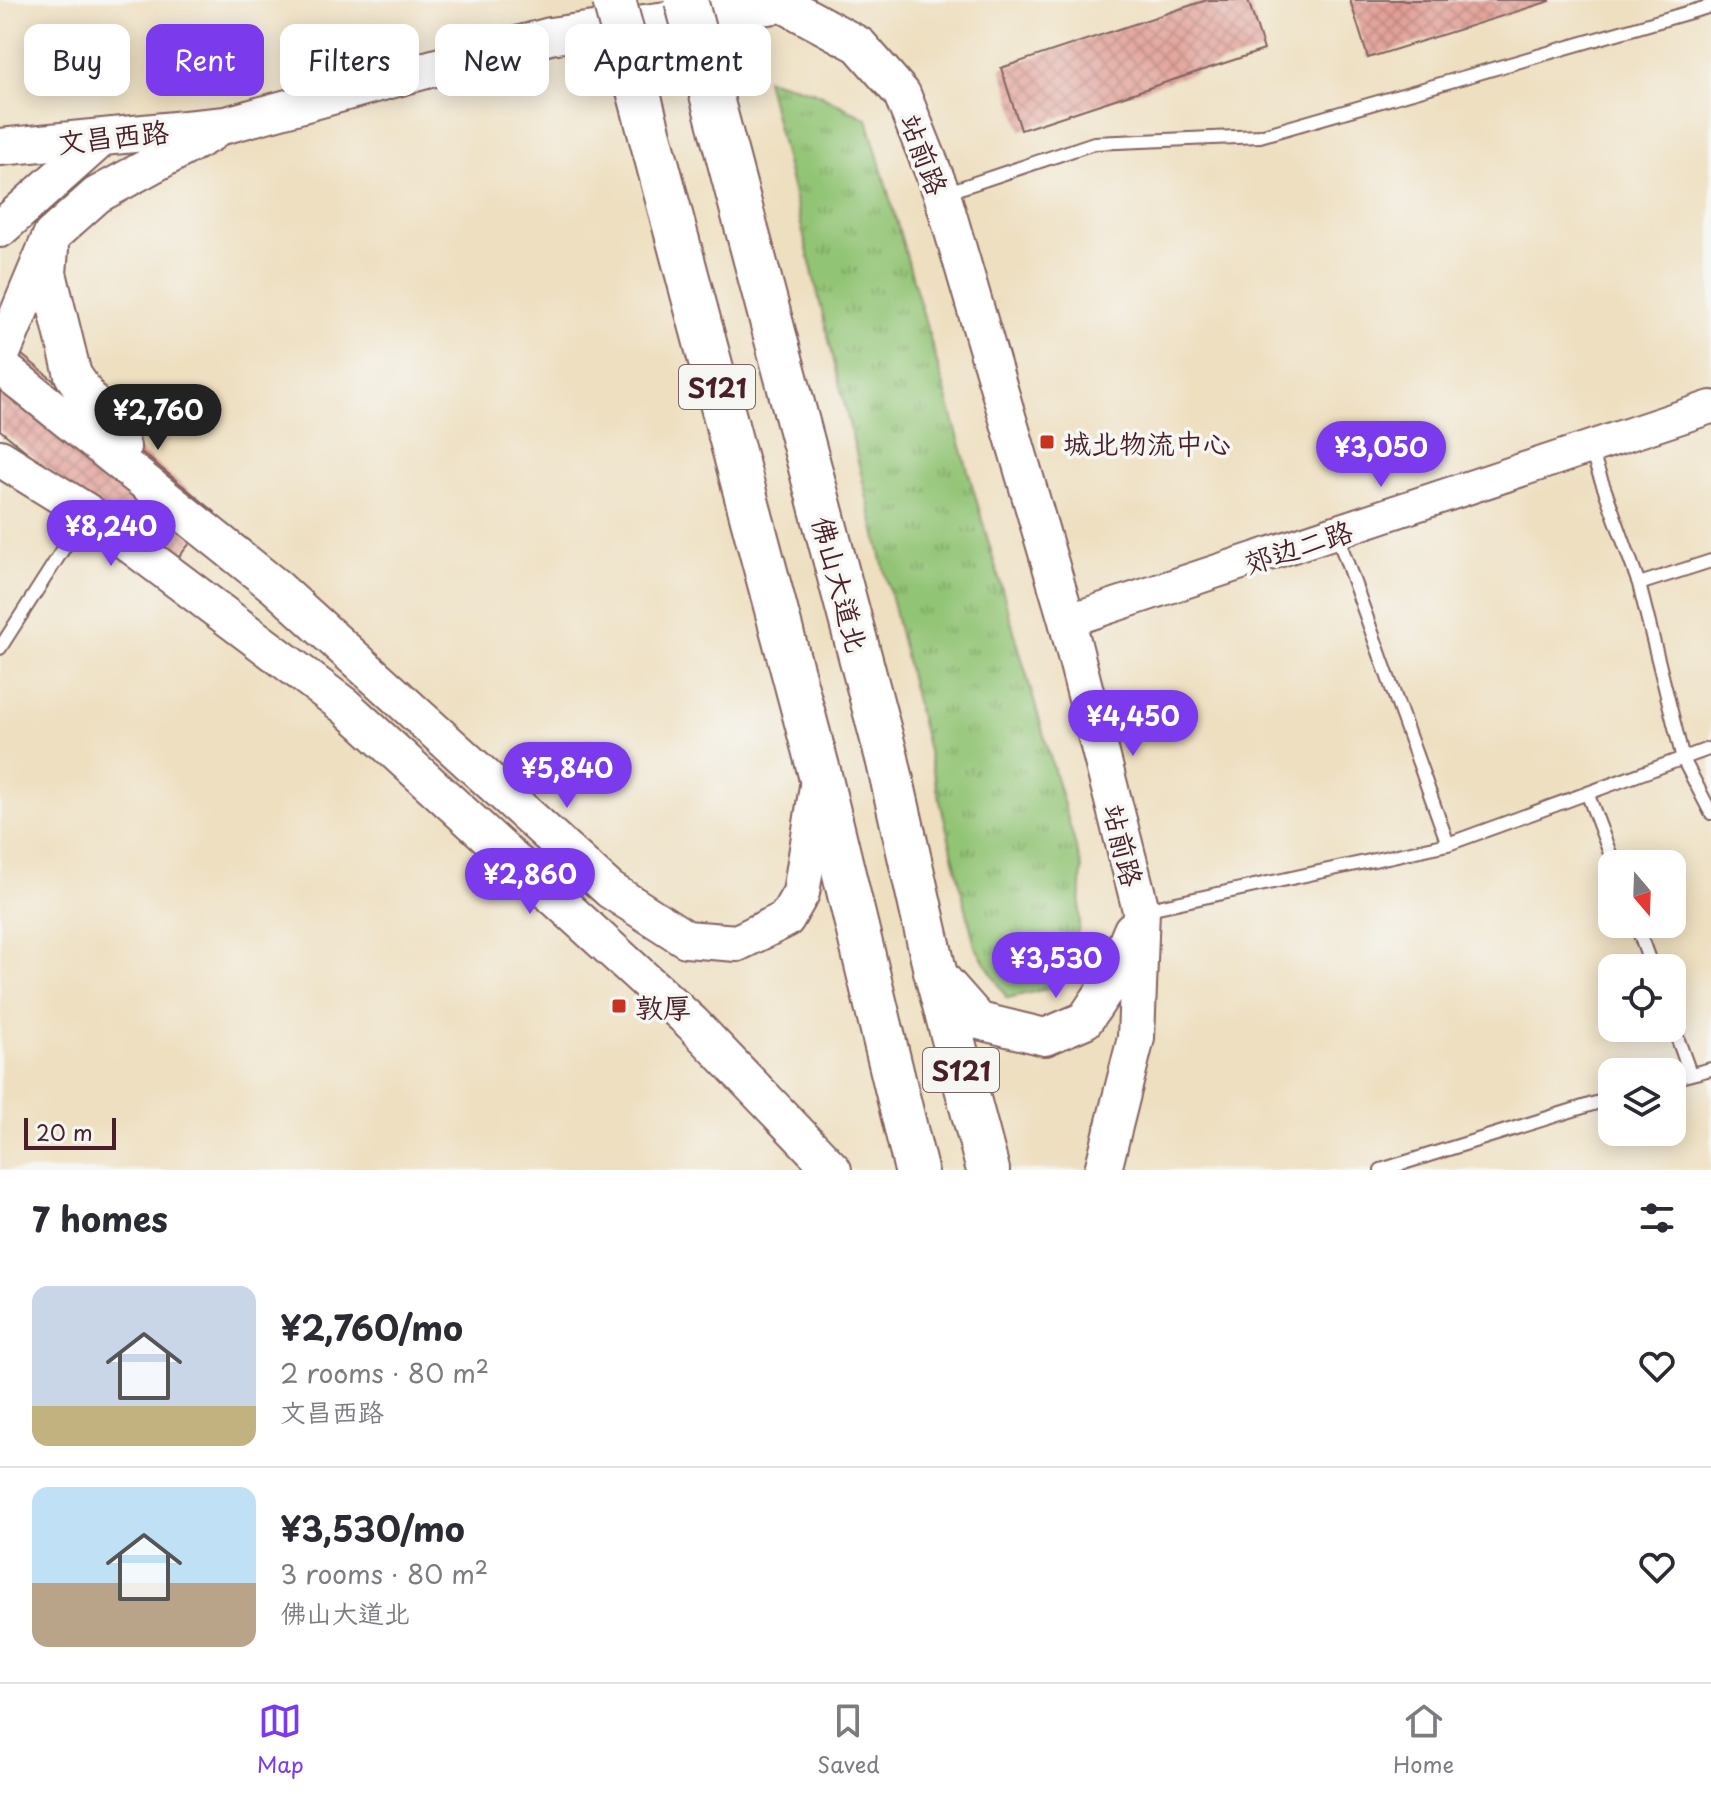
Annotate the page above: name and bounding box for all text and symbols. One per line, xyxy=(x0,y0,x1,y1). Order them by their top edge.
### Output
chip: Buy xyxy=(24,24,130,96)
chip: Rent xyxy=(146,24,264,96)
chip: Filters xyxy=(280,24,419,96)
chip: New xyxy=(435,24,549,96)
chip: Apartment xyxy=(565,24,771,96)
street label: 站前路 xyxy=(890,107,960,201)
street label: 文昌西路 xyxy=(55,109,171,163)
road number: S121 xyxy=(679,365,755,409)
pin: ¥2,760 xyxy=(93,384,223,452)
text: ¥2,760 xyxy=(112,390,204,429)
place label: 城北物流中心 xyxy=(1063,421,1231,464)
pin: ¥3,050 xyxy=(1316,421,1446,489)
text: ¥3,050 xyxy=(1334,427,1428,466)
marker: 城北物流中心 xyxy=(1038,433,1056,451)
pin: ¥8,240 xyxy=(46,500,176,568)
text: ¥8,240 xyxy=(65,506,157,545)
street label: 郊边二路 xyxy=(1238,508,1358,584)
street label: 佛山大道北 xyxy=(802,511,880,657)
pin: ¥4,450 xyxy=(1068,690,1198,758)
text: ¥4,450 xyxy=(1086,696,1180,735)
pin: ¥5,840 xyxy=(502,742,632,810)
text: ¥5,840 xyxy=(521,748,613,787)
street label: 站前路 xyxy=(1093,799,1155,891)
pin: ¥2,860 xyxy=(465,848,595,916)
north arrow xyxy=(1598,850,1686,938)
map controls xyxy=(1598,850,1686,1146)
text: ¥2,860 xyxy=(483,854,577,893)
pin: ¥3,530 xyxy=(991,932,1121,1000)
text: ¥3,530 xyxy=(1010,938,1102,977)
button: locate xyxy=(1598,954,1686,1042)
place label: 敦厚 xyxy=(635,985,691,1028)
marker: 敦厚 xyxy=(610,997,628,1015)
road number: S121 xyxy=(923,1048,999,1092)
button: layers xyxy=(1598,1058,1686,1146)
scale bar xyxy=(24,1114,116,1150)
text: 20 m xyxy=(36,1115,93,1148)
text: 7 homes xyxy=(32,1192,168,1244)
icon: filters xyxy=(1635,1196,1679,1240)
text: ¥2,760/mo xyxy=(280,1301,463,1353)
icon: home xyxy=(96,1318,192,1414)
icon: heart xyxy=(1635,1344,1679,1388)
text: 2 rooms · 80 m² xyxy=(280,1353,489,1392)
text: 文昌西路 xyxy=(280,1392,384,1431)
text: ¥3,530/mo xyxy=(280,1502,465,1554)
icon: home xyxy=(96,1519,192,1615)
icon: heart xyxy=(1635,1545,1679,1589)
text: 3 rooms · 80 m² xyxy=(280,1554,488,1593)
text: 佛山大道北 xyxy=(280,1593,410,1632)
tab: Map xyxy=(257,1699,304,1780)
tab: Saved xyxy=(817,1699,880,1780)
tab: Home xyxy=(1393,1699,1454,1780)

